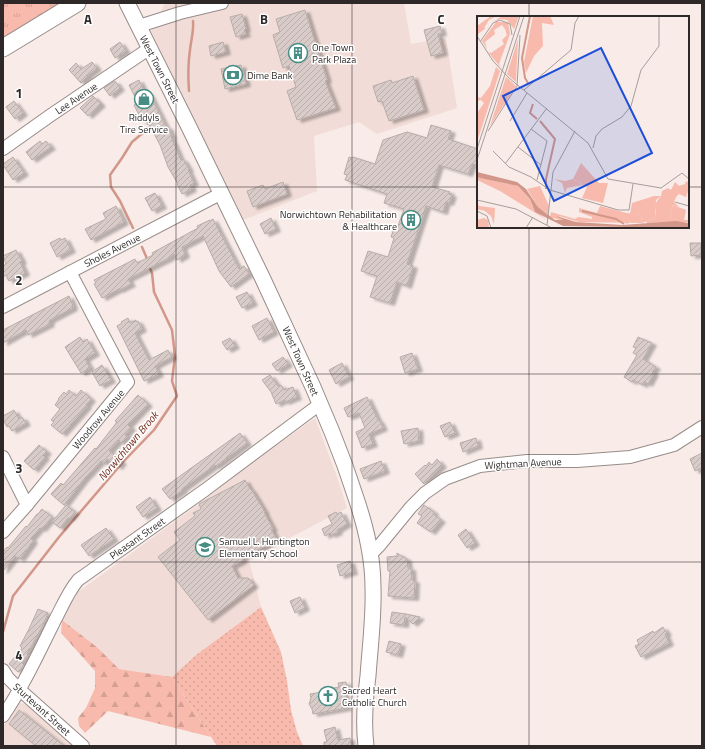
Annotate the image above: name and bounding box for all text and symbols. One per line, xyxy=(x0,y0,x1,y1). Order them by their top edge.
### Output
text: A xyxy=(84,9,92,29)
text: B xyxy=(260,9,268,29)
text: C xyxy=(437,9,445,29)
inset map xyxy=(477,16,689,228)
street label: West Town Street xyxy=(136,33,183,106)
place label: One Town Park Plaza xyxy=(312,40,356,67)
building icon: One Town Park Plaza xyxy=(287,42,309,64)
bank icon: Dime Bank xyxy=(222,64,244,86)
place label: Dime Bank xyxy=(247,68,293,83)
street label: Lee Avenue xyxy=(52,79,101,118)
text: 1 xyxy=(15,83,23,103)
shop icon: Riddyls Tire Service xyxy=(133,88,155,110)
place label: Riddyls Tire Service xyxy=(120,110,168,137)
place label: Norwichtown Rehabilitation & Healthcare xyxy=(280,207,397,234)
building icon: Norwichtown Rehabilitation & Healthcare xyxy=(400,209,422,231)
street label: Sholes Avenue xyxy=(81,230,143,271)
text: 2 xyxy=(15,270,23,290)
street label: West Town Street xyxy=(279,324,323,399)
street label: Woodrow Avenue xyxy=(69,386,128,453)
water label: Norwichtown Brook xyxy=(94,407,163,484)
street label: Wightman Avenue xyxy=(484,454,562,473)
text: 3 xyxy=(15,458,23,478)
street label: Pleasant Street xyxy=(106,513,169,563)
place label: Samuel L. Huntington Elementary School xyxy=(219,534,310,561)
school or university icon: Samuel L. Huntington Elementary School xyxy=(194,536,216,558)
text: 4 xyxy=(15,645,23,665)
street label: Sturtevant Street xyxy=(10,679,74,740)
place label: Sacred Heart Catholic Church xyxy=(342,683,407,710)
church icon: Sacred Heart Catholic Church xyxy=(317,685,339,707)

